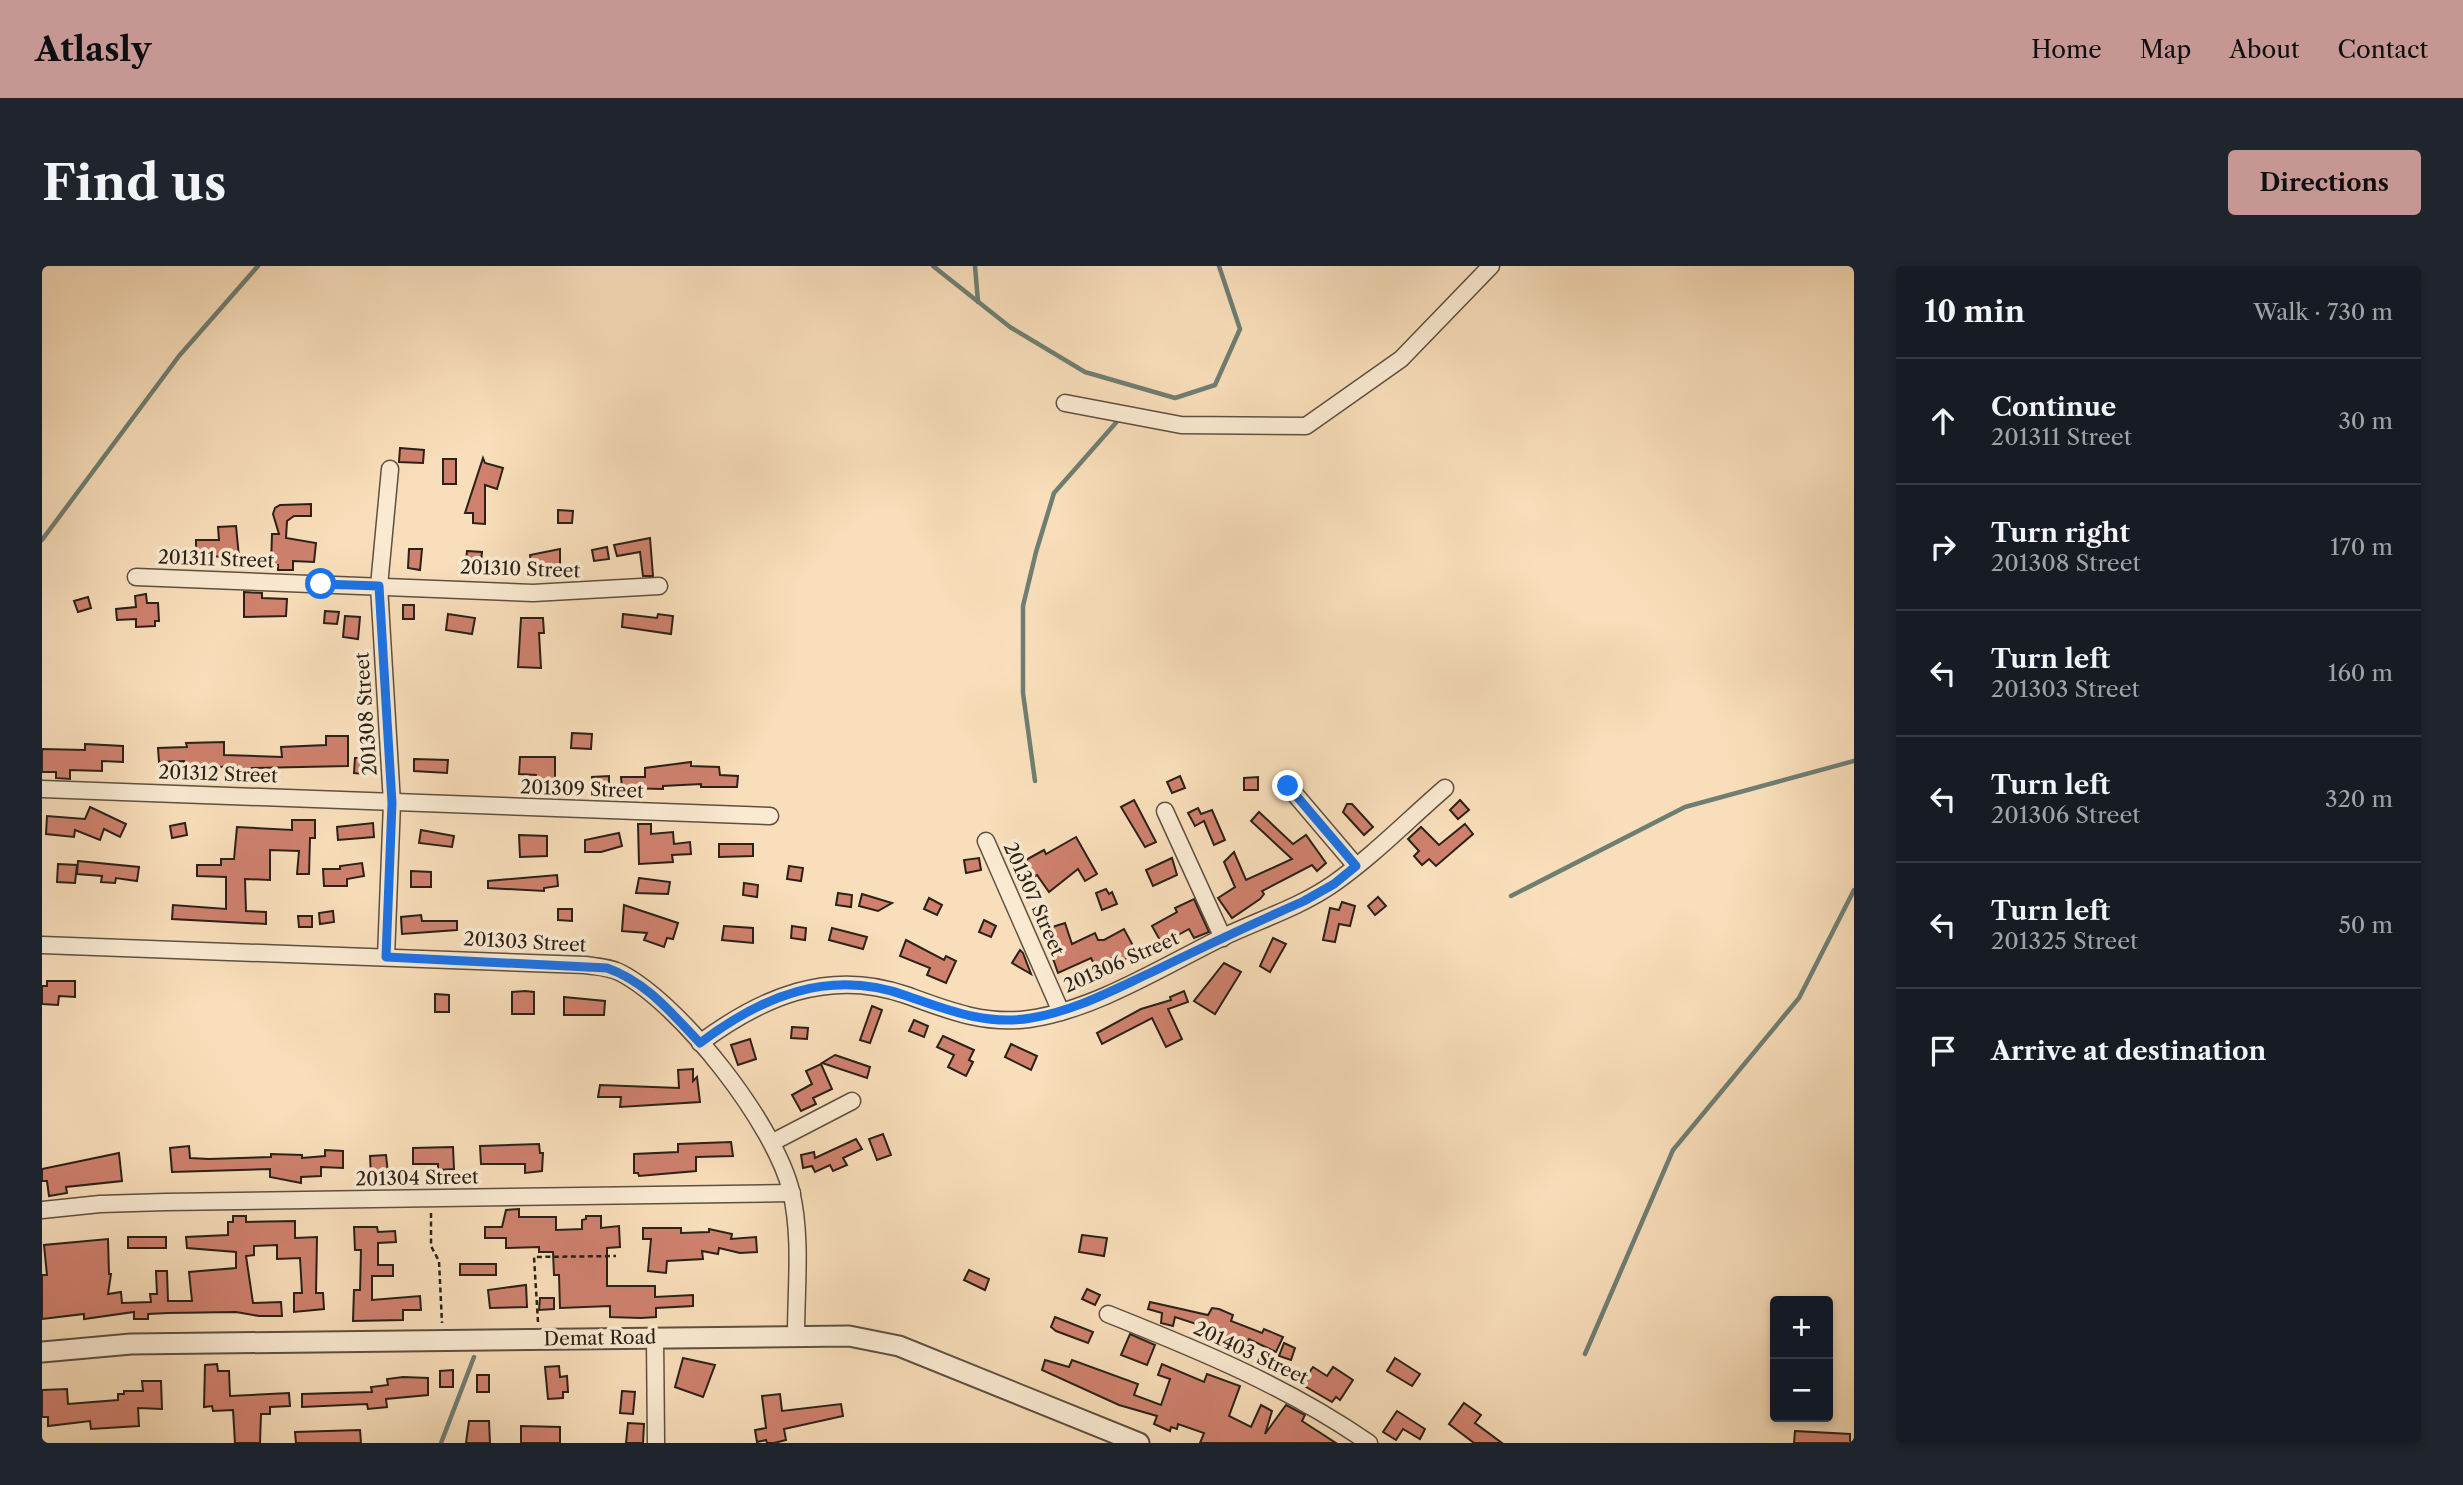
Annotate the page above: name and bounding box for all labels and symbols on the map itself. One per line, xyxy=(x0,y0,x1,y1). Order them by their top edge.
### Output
street label: 201311 Street xyxy=(157,545,275,573)
street label: 201310 Street xyxy=(459,555,581,583)
route start xyxy=(305,568,336,599)
street label: 201308 Street xyxy=(350,651,382,776)
street label: 201312 Street xyxy=(158,760,278,788)
route end xyxy=(1272,770,1303,801)
street label: 201309 Street xyxy=(520,775,644,803)
street label: 201307 Street xyxy=(999,839,1069,960)
street label: 201306 Street xyxy=(1060,926,1182,998)
street label: 201303 Street xyxy=(463,927,587,957)
street label: 201304 Street xyxy=(355,1165,479,1191)
street label: 201403 Street xyxy=(1190,1317,1312,1390)
street label: Demat Road xyxy=(544,1326,657,1350)

